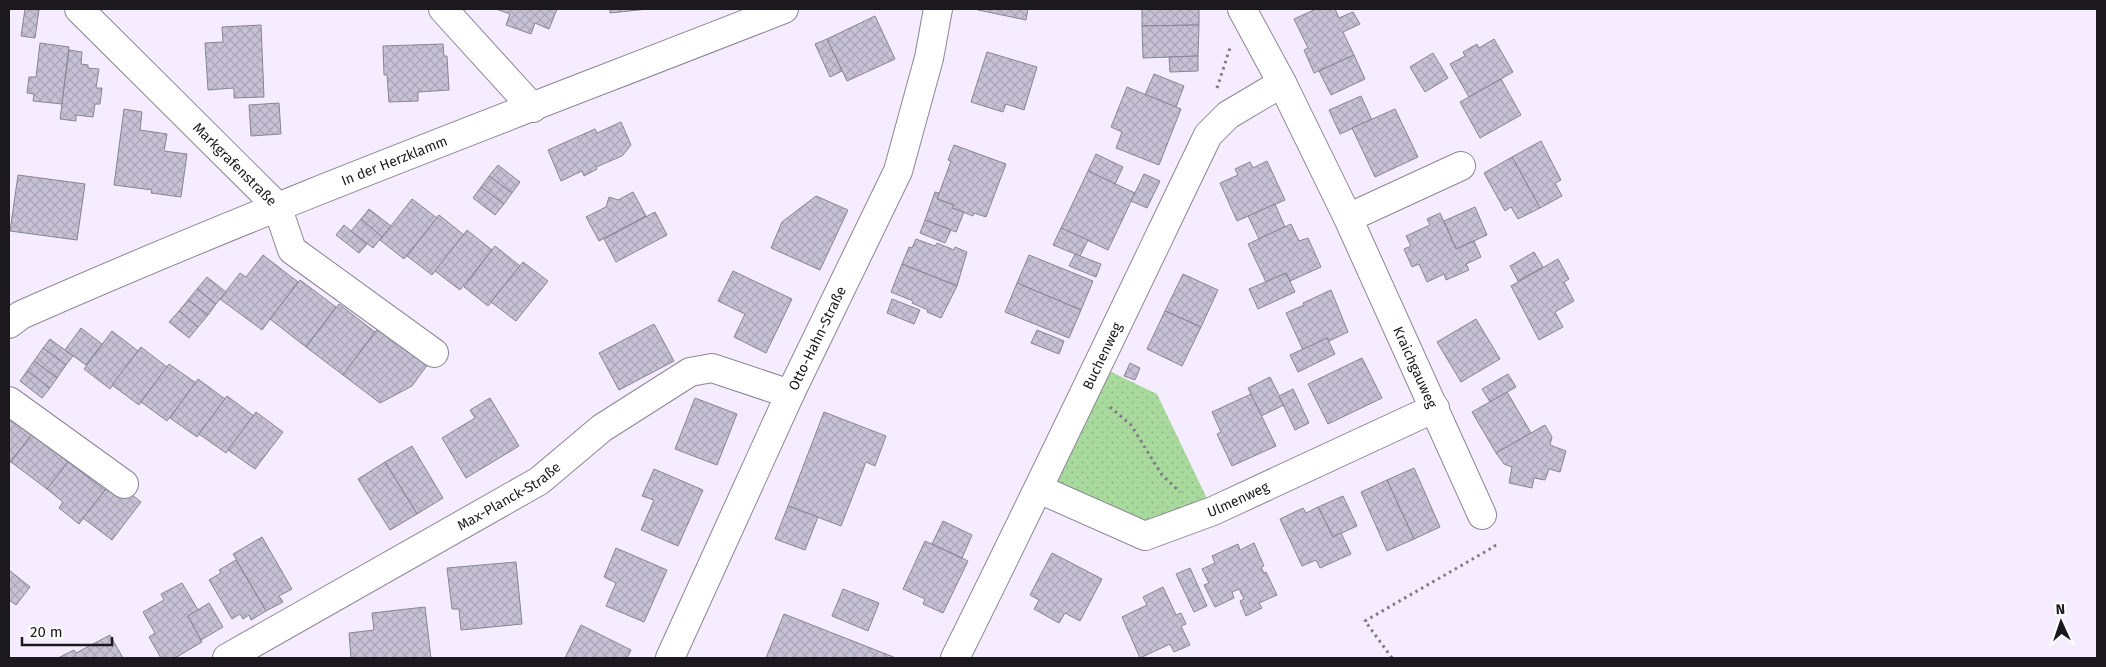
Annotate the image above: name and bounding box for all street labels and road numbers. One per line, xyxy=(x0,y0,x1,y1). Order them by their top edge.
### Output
street label: Markgrafenstraße xyxy=(189,119,280,209)
street label: In der Herzklamm xyxy=(339,132,450,189)
street label: Otto-Hahn-Straße xyxy=(785,283,849,393)
street label: Buchenweg xyxy=(1079,319,1126,392)
street label: Kraichgauweg xyxy=(1390,324,1441,411)
street label: Max-Planck-Straße xyxy=(454,458,564,534)
street label: Ulmenweg xyxy=(1205,477,1272,521)

